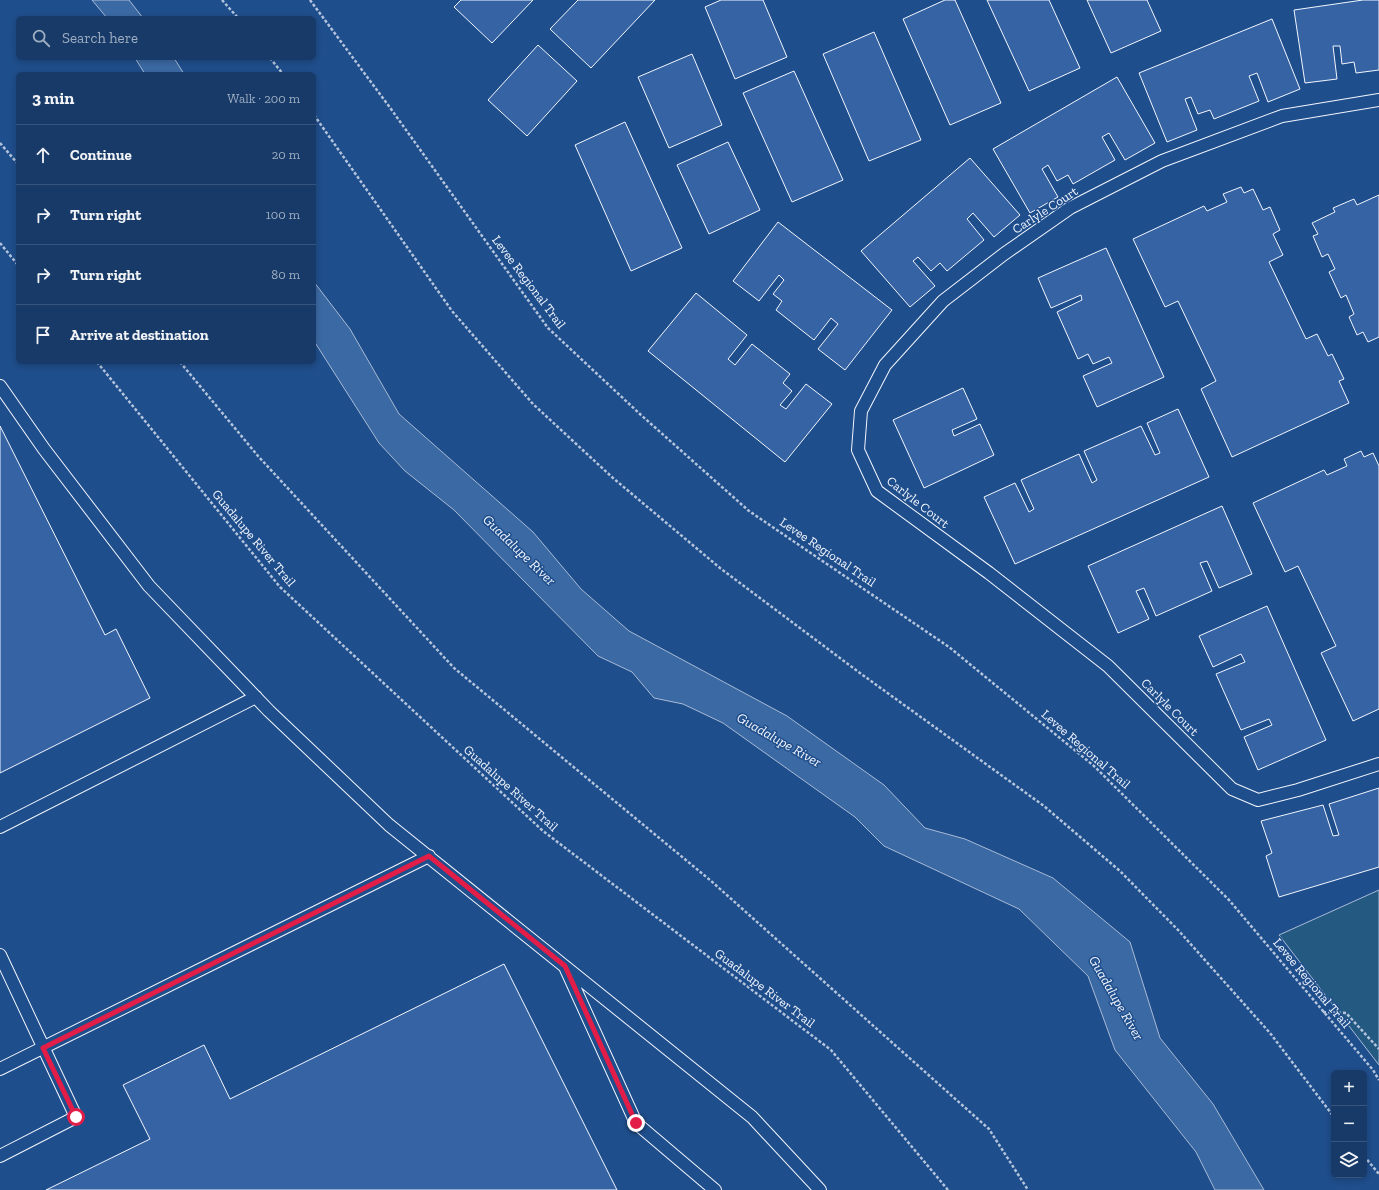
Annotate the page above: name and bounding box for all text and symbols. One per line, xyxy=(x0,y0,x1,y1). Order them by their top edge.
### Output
search box xyxy=(16,16,316,60)
icon: search xyxy=(30,27,52,49)
text: Search here xyxy=(62,29,138,47)
text: 3 min xyxy=(32,88,74,108)
text: Walk · 200 m xyxy=(227,91,300,106)
icon: ahead xyxy=(32,144,54,166)
text: Continue xyxy=(70,146,132,164)
text: 20 m xyxy=(272,147,300,162)
street label: Carlyle Court xyxy=(1009,183,1081,237)
icon: right xyxy=(32,204,54,226)
text: Turn right xyxy=(70,206,141,224)
text: 100 m xyxy=(266,207,300,222)
street label: Levee Regional Trail xyxy=(489,233,569,332)
icon: right xyxy=(32,264,54,286)
text: Turn right xyxy=(70,266,141,284)
text: 80 m xyxy=(271,267,300,282)
icon: arrive xyxy=(32,324,54,346)
text: Arrive at destination xyxy=(70,326,209,344)
street label: Carlyle Court xyxy=(884,473,952,531)
street label: Guadalupe River Trail xyxy=(209,487,299,590)
water label: Guadalupe River xyxy=(479,511,559,589)
street label: Levee Regional Trail xyxy=(777,514,879,590)
street label: Carlyle Court xyxy=(1138,675,1202,739)
street label: Levee Regional Trail xyxy=(1039,706,1134,792)
water label: Guadalupe River xyxy=(734,709,824,771)
street label: Guadalupe River Trail xyxy=(461,742,562,835)
street label: Levee Regional Trail xyxy=(1270,935,1354,1031)
street label: Guadalupe River Trail xyxy=(712,945,819,1031)
water label: Guadalupe River xyxy=(1085,953,1147,1043)
map controls xyxy=(1331,1070,1367,1178)
button: + xyxy=(1331,1070,1367,1106)
button: − xyxy=(1331,1106,1367,1142)
route start xyxy=(67,1108,85,1126)
route end xyxy=(627,1114,645,1132)
button: layers xyxy=(1331,1142,1367,1178)

